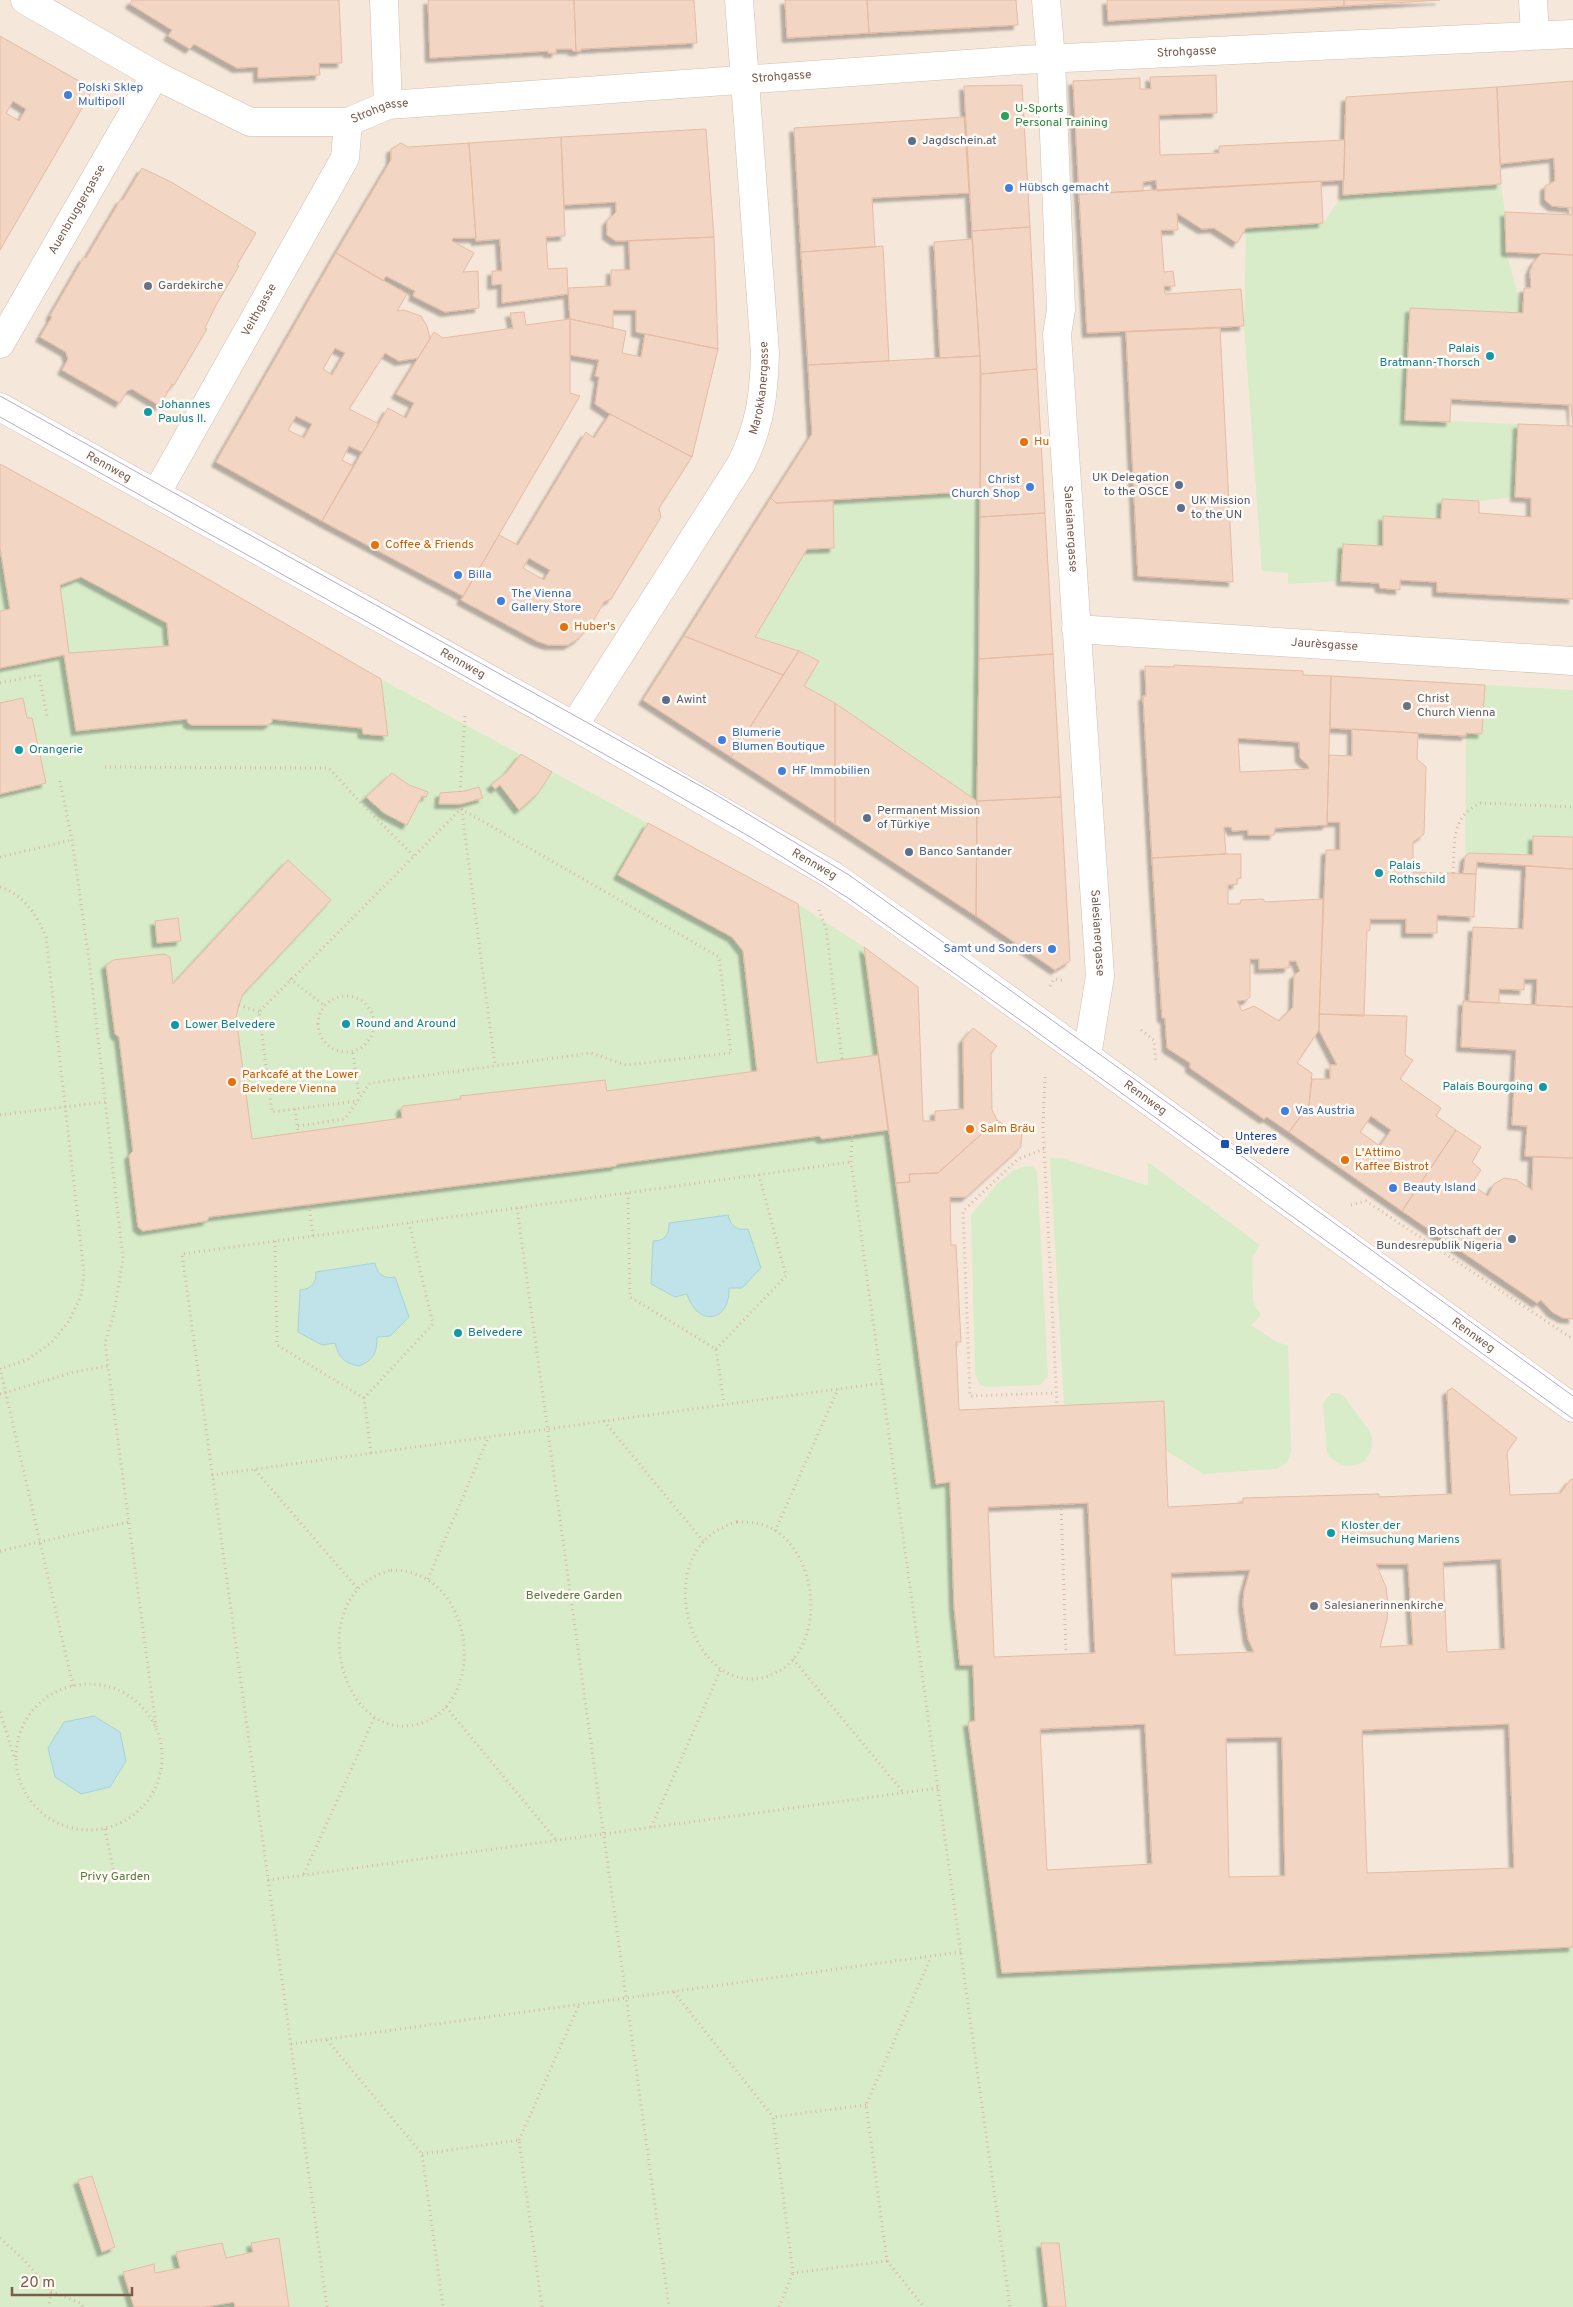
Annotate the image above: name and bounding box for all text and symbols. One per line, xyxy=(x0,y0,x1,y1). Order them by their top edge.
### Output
street label: Strohgasse xyxy=(1156,43,1217,62)
street label: Strohgasse xyxy=(751,67,812,87)
place label: Polski Sklep Multipoll xyxy=(78,80,144,110)
marker: Polski Sklep Multipoll xyxy=(62,89,74,101)
street label: Strohgasse xyxy=(349,96,409,128)
place label: U-Sports Personal Training xyxy=(1015,101,1108,131)
marker: U-Sports Personal Training xyxy=(999,110,1011,122)
place label: Jagdschein.at xyxy=(922,133,997,149)
marker: Jagdschein.at xyxy=(906,135,918,147)
street label: Auenbruggergasse xyxy=(45,162,110,258)
place label: Hübsch gemacht xyxy=(1019,180,1109,196)
marker: Hübsch gemacht xyxy=(1003,182,1015,194)
place label: Gardekirche xyxy=(158,278,223,294)
marker: Gardekirche xyxy=(142,280,154,292)
street label: Veithgasse xyxy=(238,281,281,339)
street label: Marokkanergasse xyxy=(746,341,773,437)
place label: Palais Bratmann-Thorsch xyxy=(1380,341,1480,371)
marker: Palais Bratmann-Thorsch xyxy=(1484,350,1496,362)
place label: Johannes Paulus II. xyxy=(158,397,210,427)
marker: Johannes Paulus II. xyxy=(142,406,154,418)
place label: Hu xyxy=(1034,434,1049,450)
marker: Hu xyxy=(1018,436,1030,448)
street label: Rennweg xyxy=(83,448,134,486)
place label: UK Delegation to the OSCE xyxy=(1092,470,1169,500)
place label: Christ Church Shop xyxy=(951,472,1020,502)
marker: UK Delegation to the OSCE xyxy=(1173,479,1185,491)
marker: Christ Church Shop xyxy=(1024,481,1036,493)
street label: Salesianergasse xyxy=(1059,485,1081,573)
place label: UK Mission to the UN xyxy=(1191,493,1250,523)
marker: UK Mission to the UN xyxy=(1175,502,1187,514)
place label: Coffee & Friends xyxy=(385,537,474,553)
marker: Coffee & Friends xyxy=(369,539,381,551)
place label: Billa xyxy=(468,567,492,583)
marker: Billa xyxy=(452,569,464,581)
place label: The Vienna Gallery Store xyxy=(511,586,581,616)
marker: The Vienna Gallery Store xyxy=(495,595,507,607)
place label: Huber's xyxy=(574,619,616,635)
marker: Huber's xyxy=(558,621,570,633)
street label: Jaurèsgasse xyxy=(1290,635,1359,655)
street label: Rennweg xyxy=(437,645,488,683)
place label: Christ Church Vienna xyxy=(1417,691,1495,721)
place label: Awint xyxy=(676,692,707,708)
marker: Awint xyxy=(660,694,672,706)
marker: Christ Church Vienna xyxy=(1401,700,1413,712)
place label: Blumerie Blumen Boutique xyxy=(732,725,825,755)
marker: Blumerie Blumen Boutique xyxy=(716,734,728,746)
place label: Orangerie xyxy=(29,742,83,758)
marker: Orangerie xyxy=(13,744,25,756)
place label: HF Immobilien xyxy=(792,763,870,779)
marker: HF Immobilien xyxy=(776,765,788,777)
place label: Permanent Mission of Türkiye xyxy=(877,803,980,833)
marker: Permanent Mission of Türkiye xyxy=(861,812,873,824)
place label: Banco Santander xyxy=(919,844,1012,860)
street label: Rennweg xyxy=(789,845,840,884)
marker: Banco Santander xyxy=(903,846,915,858)
place label: Palais Rothschild xyxy=(1389,858,1446,888)
marker: Palais Rothschild xyxy=(1373,867,1385,879)
street label: Salesianergasse xyxy=(1086,889,1108,977)
place label: Samt und Sonders xyxy=(944,941,1042,957)
marker: Samt und Sonders xyxy=(1046,943,1058,955)
place label: Round and Around xyxy=(356,1016,456,1032)
place label: Lower Belvedere xyxy=(185,1017,275,1033)
marker: Round and Around xyxy=(340,1018,352,1030)
marker: Lower Belvedere xyxy=(169,1019,181,1031)
place label: Parkcafé at the Lower Belvedere Vienna xyxy=(242,1067,359,1097)
marker: Parkcafé at the Lower Belvedere Vienna xyxy=(226,1076,238,1088)
street label: Rennweg xyxy=(1120,1077,1170,1119)
place label: Palais Bourgoing xyxy=(1442,1079,1533,1095)
marker: Palais Bourgoing xyxy=(1537,1081,1549,1093)
place label: Vas Austria xyxy=(1295,1103,1355,1119)
marker: Vas Austria xyxy=(1279,1105,1291,1117)
place label: Salm Bräu xyxy=(980,1121,1035,1137)
marker: Salm Bräu xyxy=(964,1123,976,1135)
place label: Unteres Belvedere xyxy=(1235,1129,1289,1159)
marker: Unteres Belvedere xyxy=(1219,1138,1231,1150)
place label: L'Attimo Kaffee Bistrot xyxy=(1355,1145,1429,1175)
marker: L'Attimo Kaffee Bistrot xyxy=(1339,1154,1351,1166)
place label: Beauty Island xyxy=(1403,1180,1476,1196)
marker: Beauty Island xyxy=(1387,1182,1399,1194)
place label: Botschaft der Bundesrepublik Nigeria xyxy=(1376,1224,1502,1254)
marker: Botschaft der Bundesrepublik Nigeria xyxy=(1506,1233,1518,1245)
street label: Rennweg xyxy=(1448,1315,1498,1357)
place label: Belvedere xyxy=(468,1325,522,1341)
marker: Belvedere xyxy=(452,1327,464,1339)
place label: Kloster der Heimsuchung Mariens xyxy=(1341,1518,1460,1548)
marker: Kloster der Heimsuchung Mariens xyxy=(1325,1527,1337,1539)
park label: Belvedere Garden xyxy=(526,1588,622,1604)
place label: Salesianerinnenkirche xyxy=(1324,1598,1444,1614)
marker: Salesianerinnenkirche xyxy=(1308,1600,1320,1612)
park label: Privy Garden xyxy=(80,1869,150,1885)
scale bar xyxy=(12,2264,132,2296)
text: 20 m xyxy=(20,2274,55,2293)

